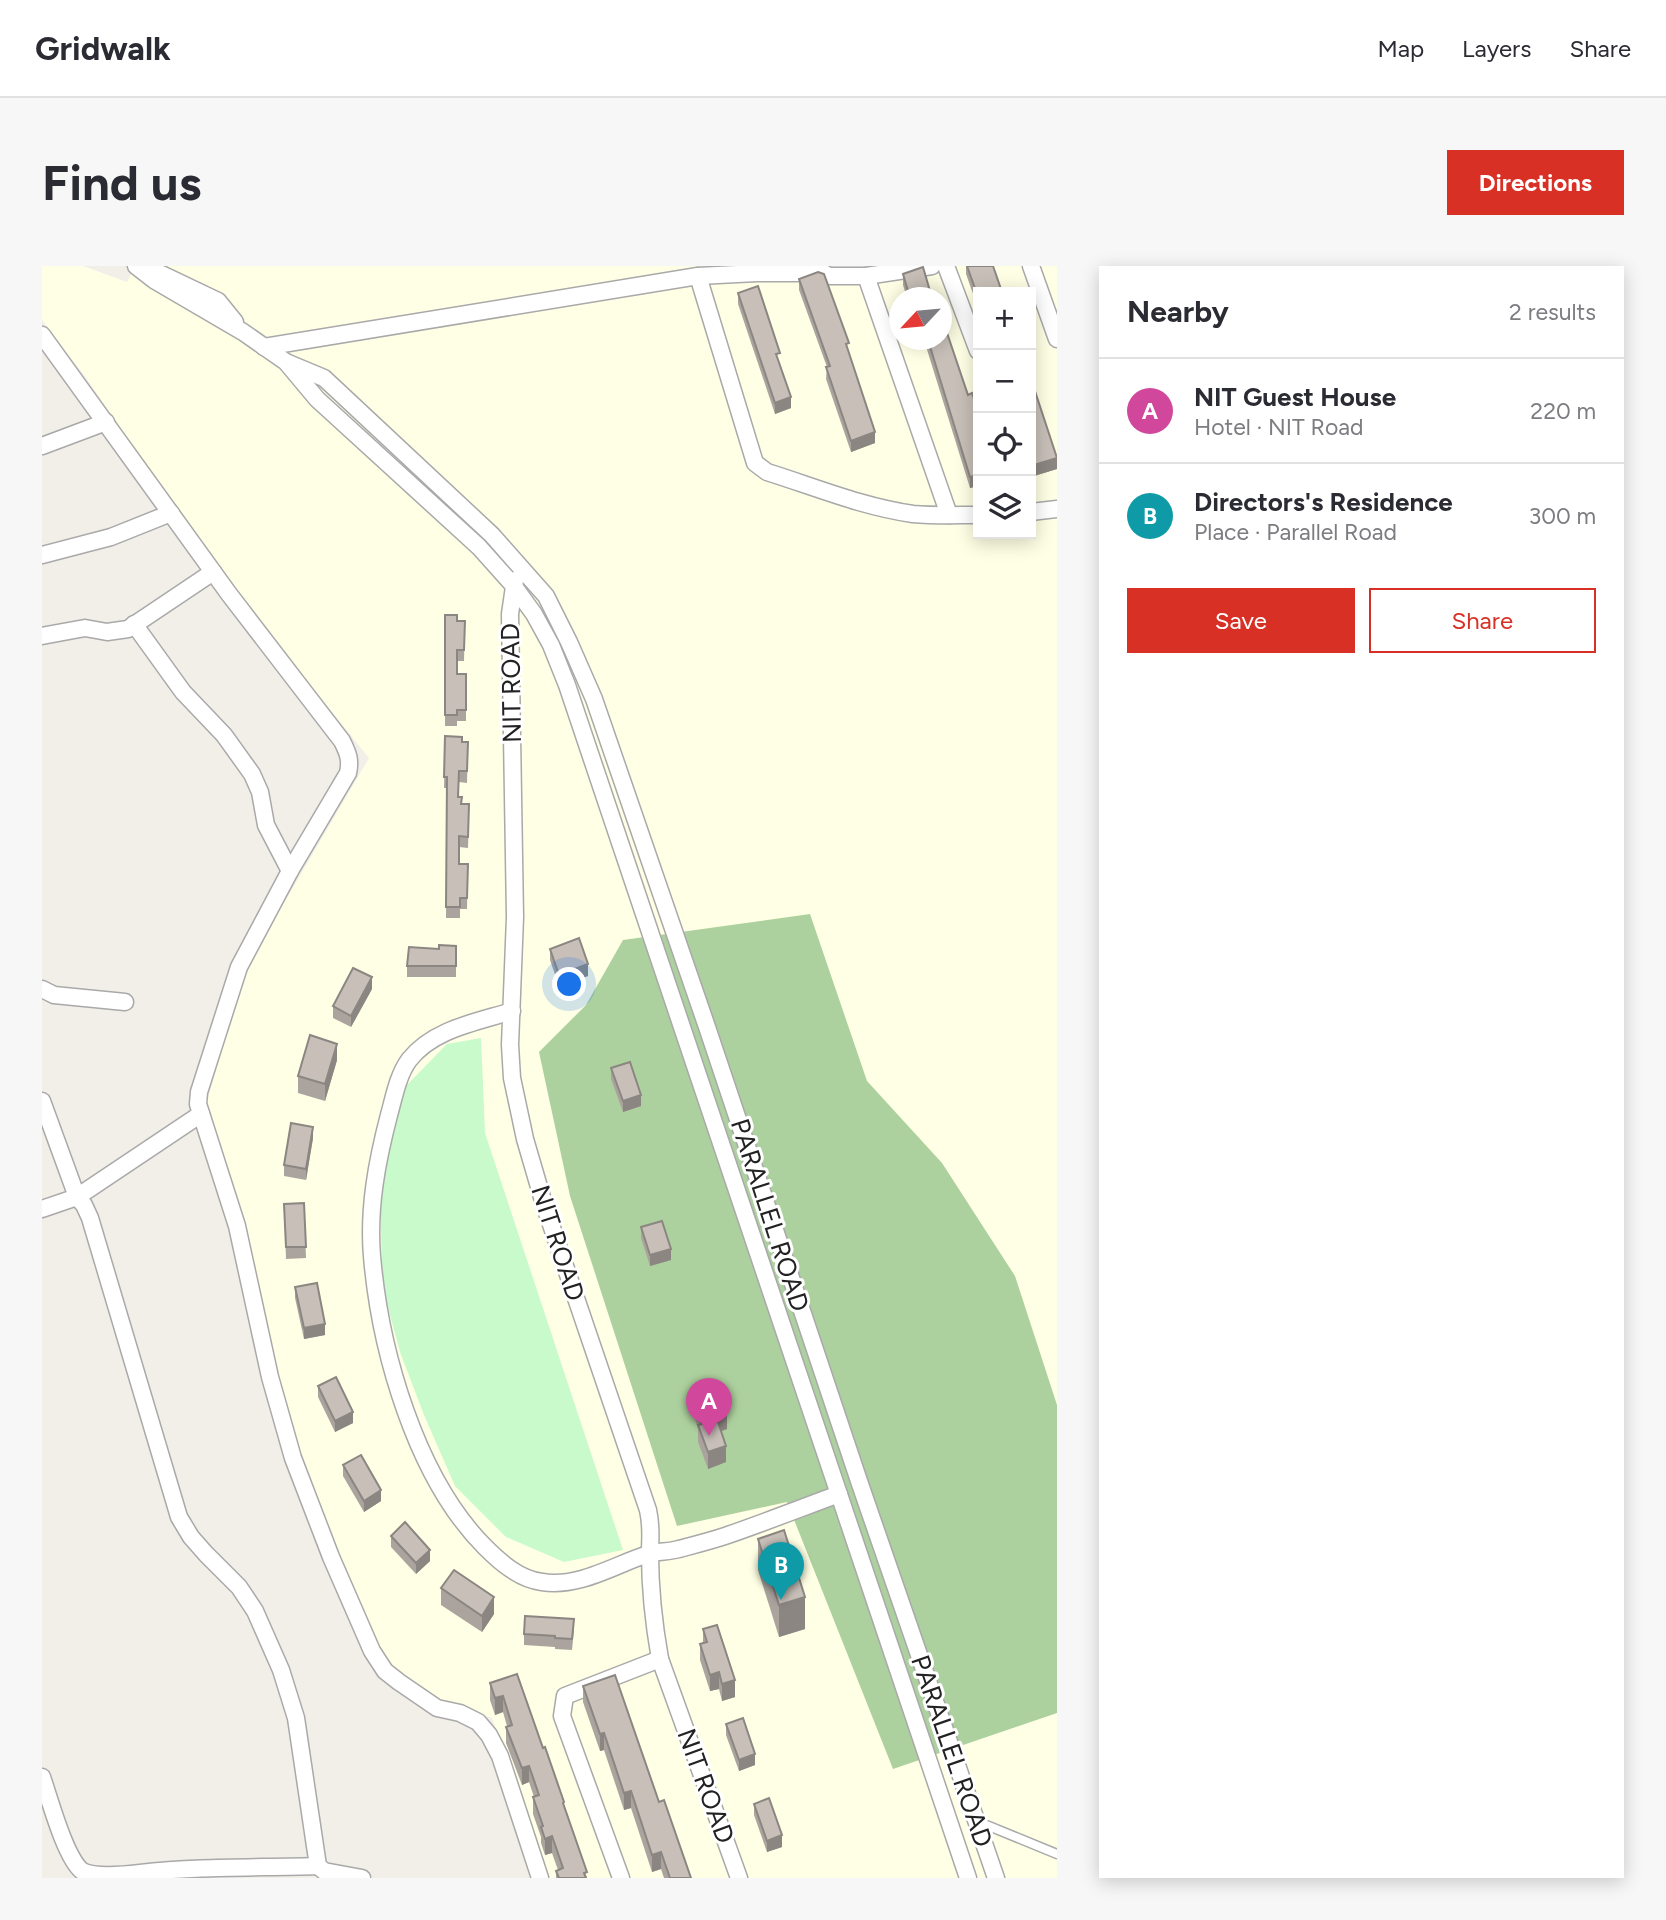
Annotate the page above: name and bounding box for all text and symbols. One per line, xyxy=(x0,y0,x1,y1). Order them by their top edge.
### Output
text: Gridwalk xyxy=(35,29,171,68)
text: Map xyxy=(1377,34,1424,63)
text: Layers xyxy=(1462,34,1531,63)
text: Share xyxy=(1569,34,1631,63)
button: Directions xyxy=(1447,150,1624,215)
text: Find us xyxy=(42,153,201,212)
north arrow xyxy=(889,287,952,350)
map controls xyxy=(973,287,1036,539)
button: + xyxy=(973,287,1036,350)
text: Nearby xyxy=(1127,293,1229,330)
text: 2 results xyxy=(1509,298,1596,326)
button: − xyxy=(973,350,1036,413)
text: NIT Guest House xyxy=(1194,381,1396,413)
text: A xyxy=(1142,397,1158,425)
text: 220 m xyxy=(1530,397,1596,425)
button: locate xyxy=(973,413,1036,476)
text: Hotel · NIT Road xyxy=(1194,413,1363,441)
button: layers xyxy=(973,476,1036,539)
text: Directors's Residence xyxy=(1194,486,1453,518)
text: B xyxy=(1143,502,1157,530)
text: 300 m xyxy=(1529,502,1596,530)
text: Place · Parallel Road xyxy=(1194,518,1397,546)
button: Save xyxy=(1127,588,1355,653)
button: Share xyxy=(1369,588,1596,653)
street label: NIT ROAD xyxy=(494,623,528,743)
your location xyxy=(552,967,586,1001)
street label: PARALLEL ROAD xyxy=(724,1115,816,1315)
street label: NIT ROAD xyxy=(524,1181,592,1305)
pin: A xyxy=(686,1378,732,1436)
pin: B xyxy=(758,1542,804,1600)
street label: PARALLEL ROAD xyxy=(904,1651,1000,1851)
street label: NIT ROAD xyxy=(670,1724,742,1848)

